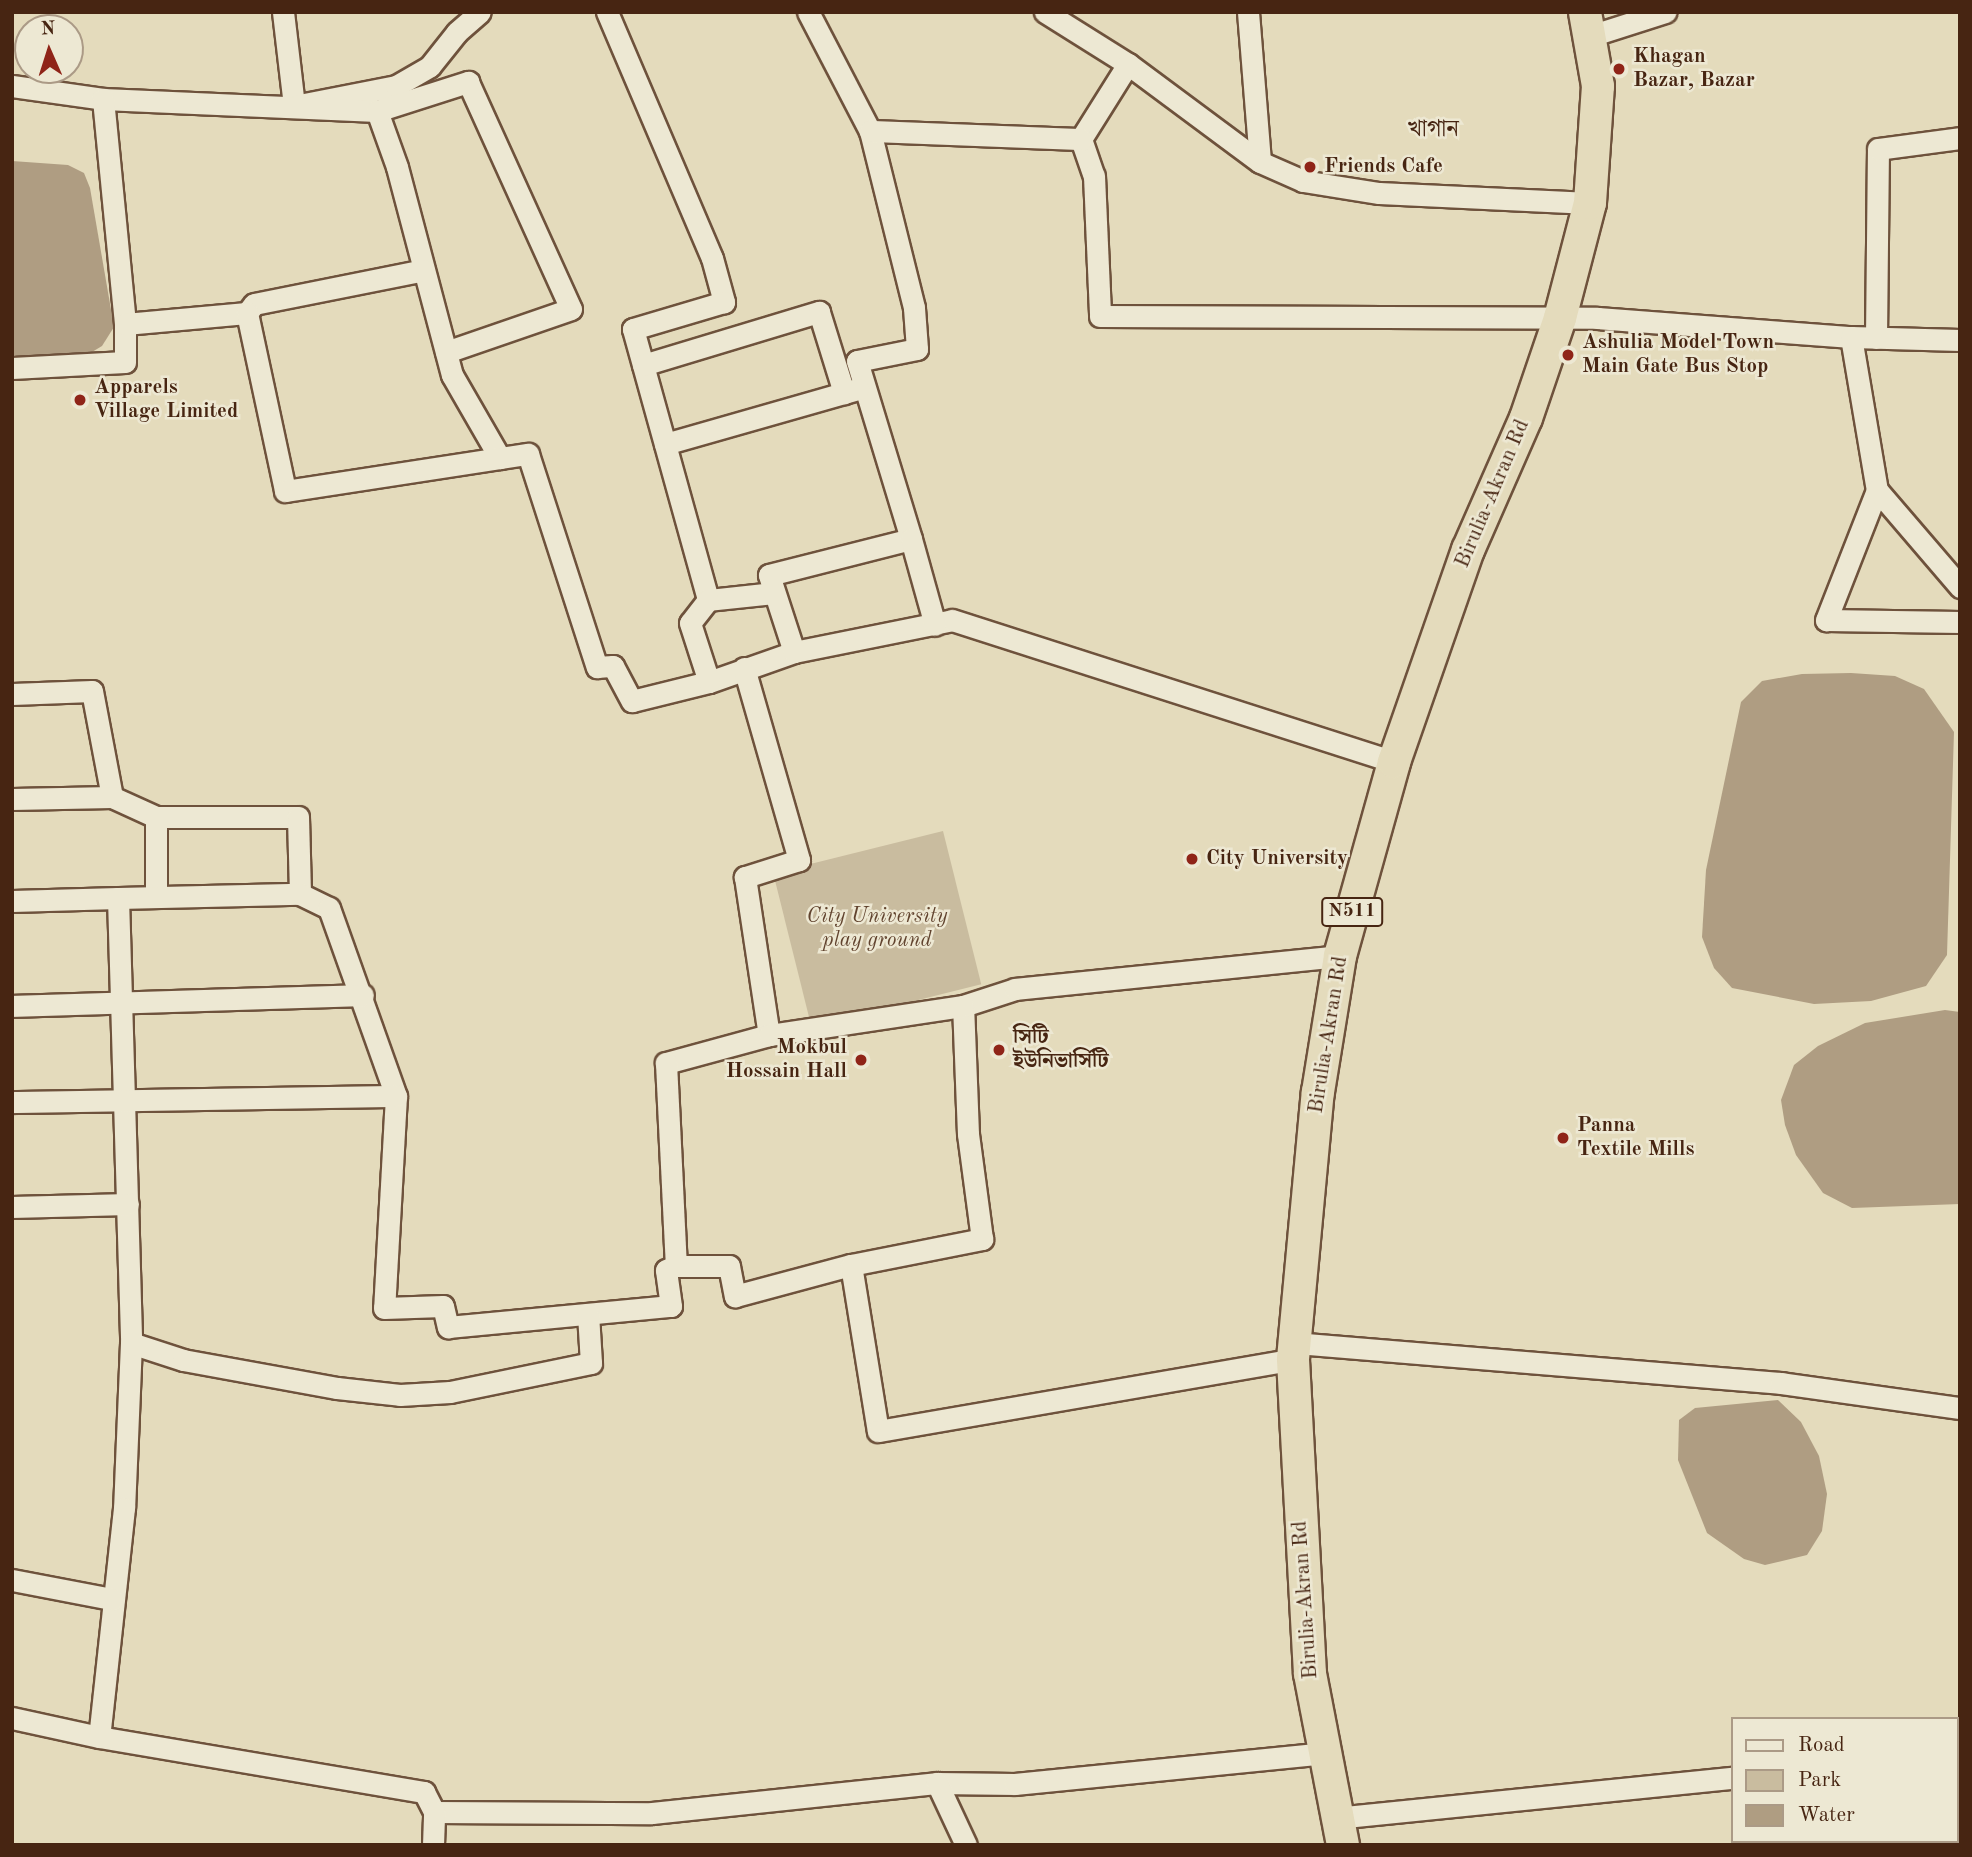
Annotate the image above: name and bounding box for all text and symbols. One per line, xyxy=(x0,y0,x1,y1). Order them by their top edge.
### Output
north arrow xyxy=(14,14,84,84)
text: N xyxy=(40,20,56,39)
place label: Khagan Bazar, Bazar xyxy=(1633,44,1755,94)
marker: Khagan Bazar, Bazar xyxy=(1611,61,1627,77)
district label: খাগান xyxy=(1407,117,1459,145)
place label: Friends Cafe xyxy=(1324,154,1443,180)
marker: Friends Cafe xyxy=(1302,159,1318,175)
place label: Ashulia Model Town Main Gate Bus Stop xyxy=(1582,330,1774,380)
marker: Ashulia Model Town Main Gate Bus Stop xyxy=(1560,347,1576,363)
place label: Apparels Village Limited xyxy=(94,375,238,425)
marker: Apparels Village Limited xyxy=(72,392,88,408)
street label: Birulia-Akran Rd xyxy=(1450,416,1536,572)
place label: City University xyxy=(1206,846,1348,872)
marker: City University xyxy=(1184,851,1200,867)
road number: N511 xyxy=(1320,896,1384,928)
park label: City University play ground xyxy=(807,904,947,954)
street label: Birulia-Akran Rd xyxy=(1304,955,1354,1115)
place label: সিটি ইউনিভার্সিটি xyxy=(1013,1025,1109,1075)
place label: Mokbul Hossain Hall xyxy=(726,1035,847,1085)
marker: সিটি ইউনিভার্সিটি xyxy=(991,1042,1007,1058)
marker: Mokbul Hossain Hall xyxy=(853,1052,869,1068)
place label: Panna Textile Mills xyxy=(1577,1113,1695,1163)
marker: Panna Textile Mills xyxy=(1555,1130,1571,1146)
street label: Birulia-Akran Rd xyxy=(1288,1520,1324,1680)
legend xyxy=(1730,1717,1958,1843)
text: Road xyxy=(1798,1735,1845,1756)
text: Park xyxy=(1798,1770,1841,1791)
text: Water xyxy=(1798,1805,1855,1826)

